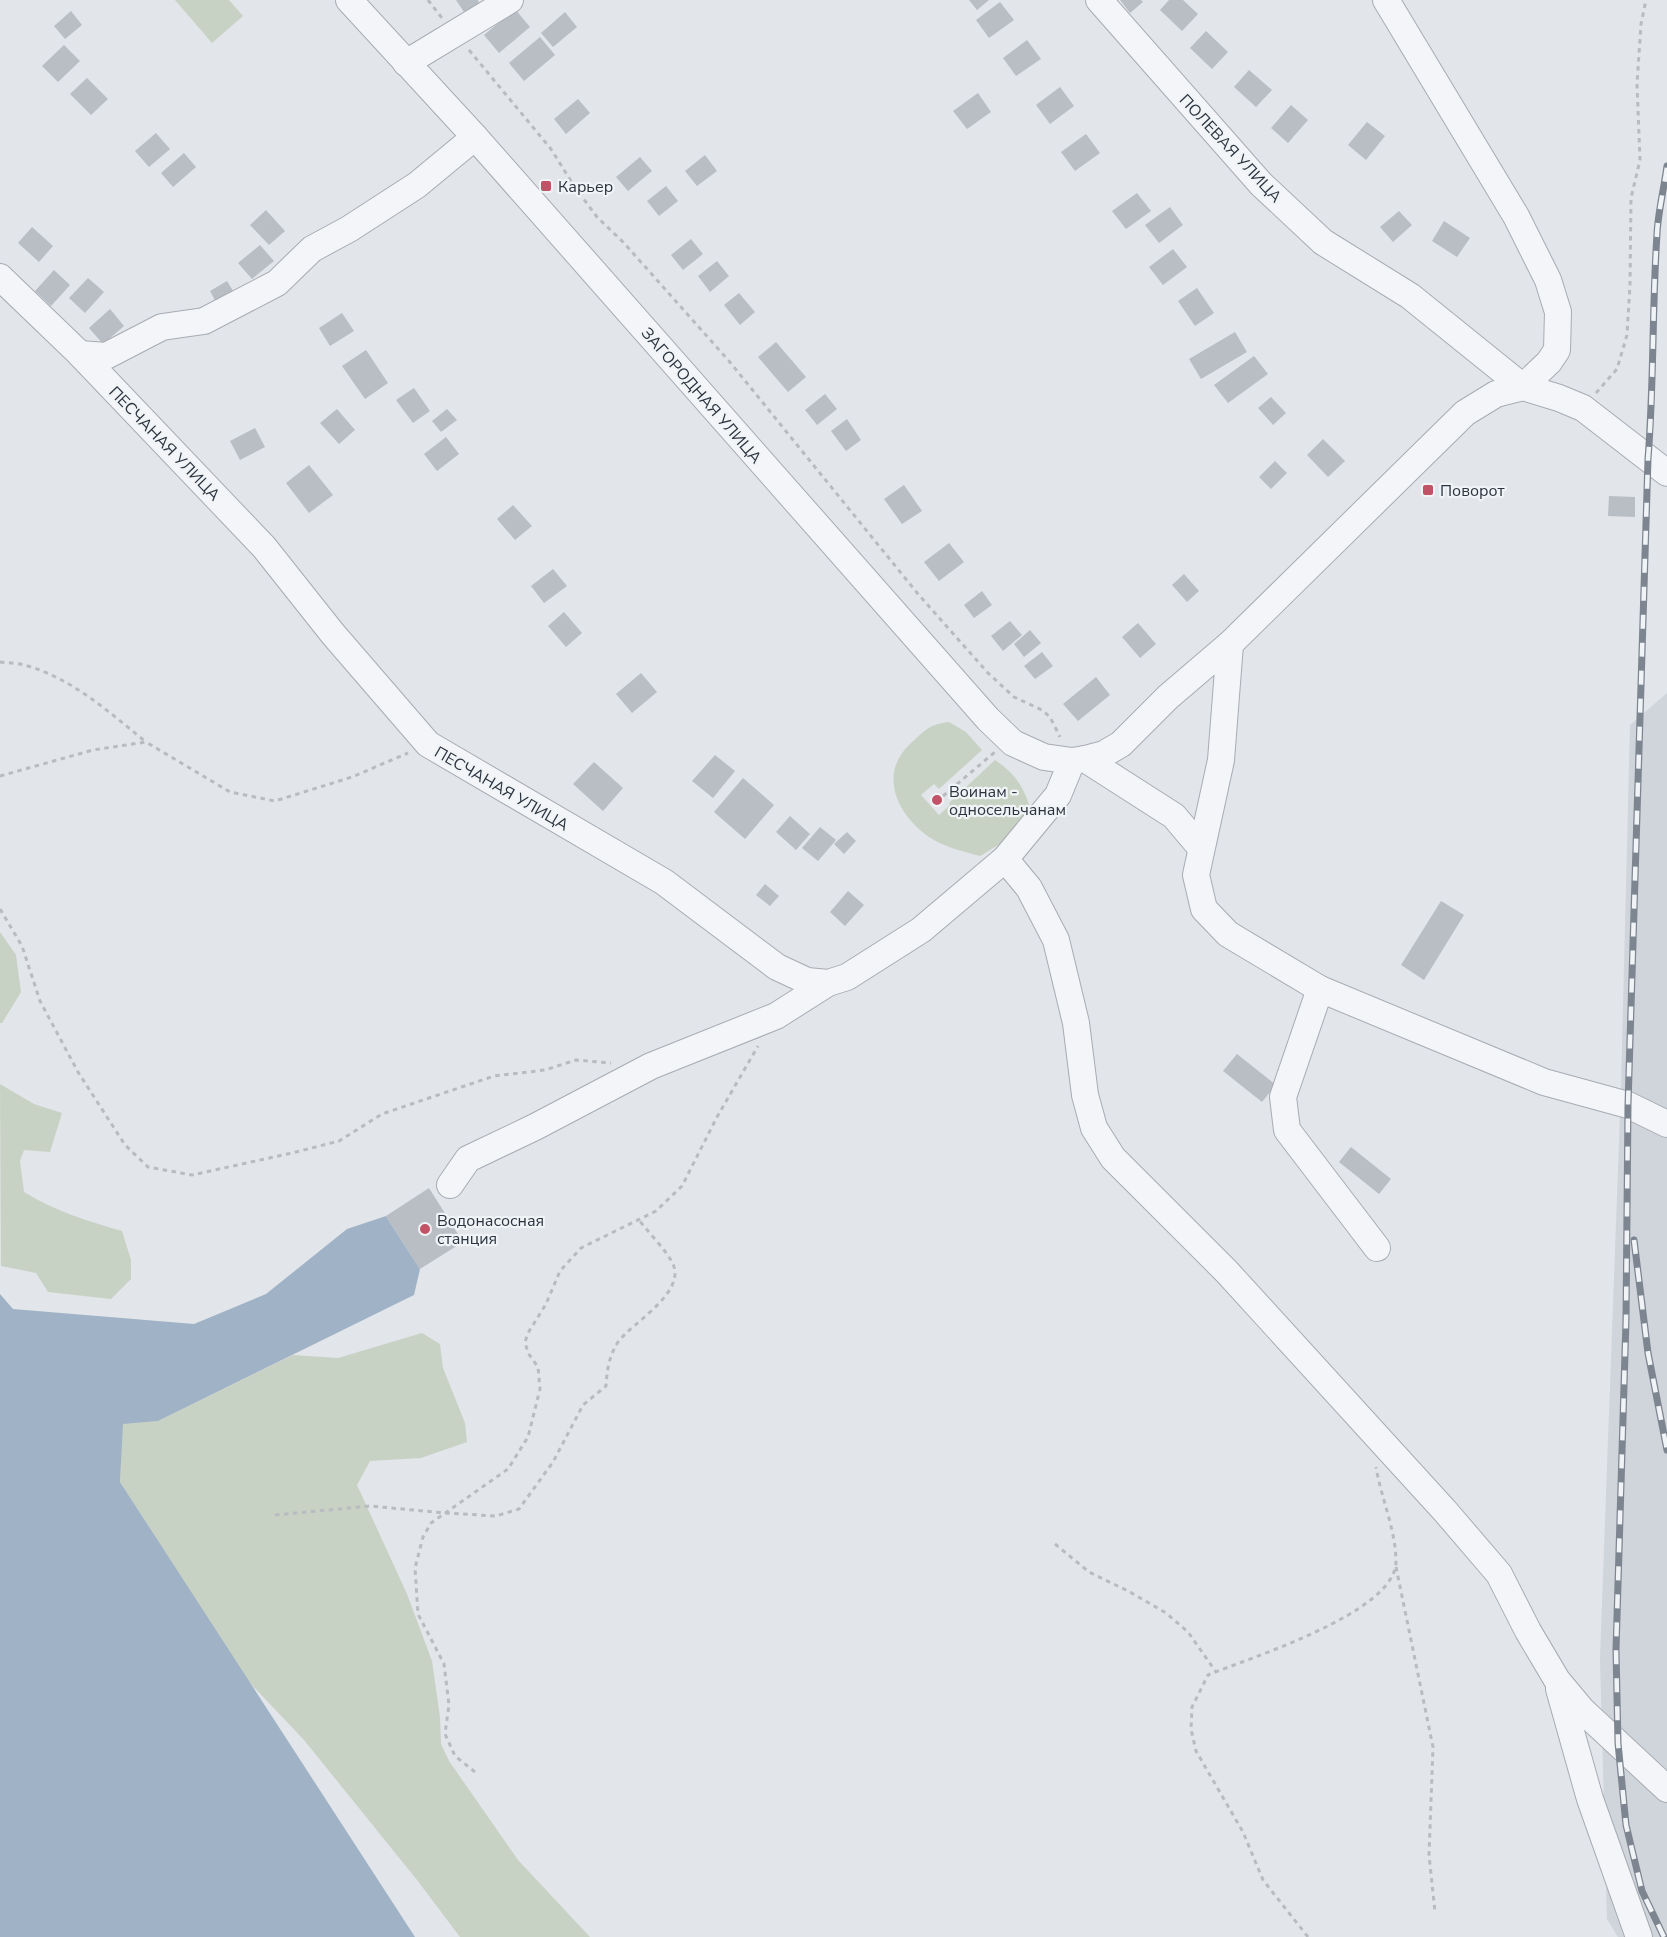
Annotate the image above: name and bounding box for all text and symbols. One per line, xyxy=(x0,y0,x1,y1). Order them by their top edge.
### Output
street label: ПОЛЕВАЯ УЛИЦА xyxy=(1174,90,1287,208)
place label: Карьер xyxy=(558,176,613,198)
marker: Карьер xyxy=(539,179,553,193)
street label: ЗАГОРОДНАЯ УЛИЦА xyxy=(636,323,767,469)
street label: ПЕСЧАНАЯ УЛИЦА xyxy=(104,382,225,506)
place label: Поворот xyxy=(1440,480,1506,502)
marker: Поворот xyxy=(1421,483,1435,497)
street label: ПЕСЧАНАЯ УЛИЦА xyxy=(430,741,573,836)
place label: Воинам - односельчанам xyxy=(949,781,1066,821)
marker: Воинам - односельчанам xyxy=(930,793,944,807)
place label: Водонасосная станция xyxy=(437,1210,544,1250)
marker: Водонасосная станция xyxy=(418,1222,432,1236)

